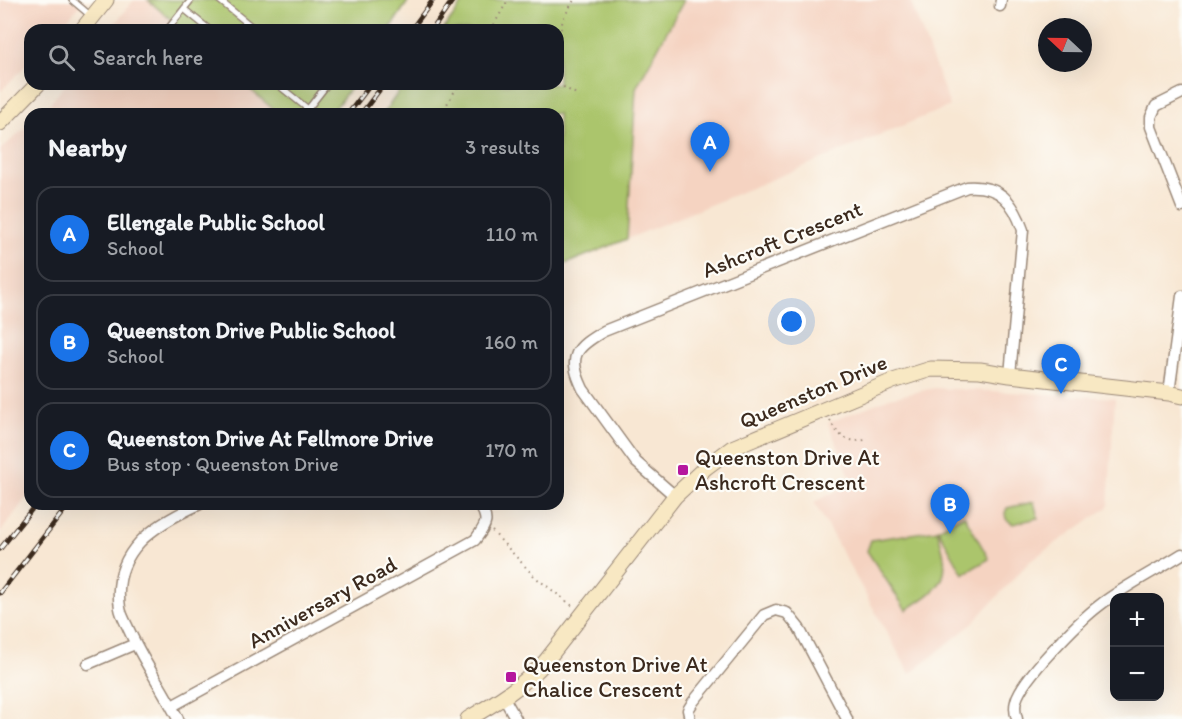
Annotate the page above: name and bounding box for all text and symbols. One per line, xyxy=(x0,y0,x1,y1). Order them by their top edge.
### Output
north arrow xyxy=(1038,18,1092,72)
search box xyxy=(24,24,564,90)
icon: search xyxy=(45,41,78,74)
text: Search here xyxy=(93,44,203,71)
pin: A xyxy=(690,122,730,172)
text: Nearby xyxy=(48,131,127,163)
text: 3 results xyxy=(465,135,540,159)
street label: Ashcroft Crescent xyxy=(698,195,866,284)
text: Ellengale Public School xyxy=(107,209,325,236)
text: A xyxy=(63,222,76,246)
text: 110 m xyxy=(486,222,538,246)
text: School xyxy=(107,236,164,260)
your location xyxy=(777,307,806,336)
text: Queenston Drive Public School xyxy=(107,317,395,344)
text: B xyxy=(63,330,76,354)
text: 160 m xyxy=(485,330,538,354)
text: School xyxy=(107,344,164,368)
pin: C xyxy=(1042,344,1080,394)
street label: Queenston Drive xyxy=(735,348,891,435)
text: Queenston Drive At Fellmore Drive xyxy=(107,425,433,452)
text: C xyxy=(63,438,76,462)
text: 170 m xyxy=(485,438,538,462)
place label: Queenston Drive At Ashcroft Crescent xyxy=(695,444,880,496)
text: Bus stop · Queenston Drive xyxy=(107,452,339,476)
marker: Queenston Drive At Ashcroft Crescent xyxy=(676,463,690,477)
pin: B xyxy=(930,484,970,534)
street label: Anniversary Road xyxy=(243,550,401,654)
map controls xyxy=(1110,593,1164,701)
button: + xyxy=(1110,593,1164,647)
button: − xyxy=(1110,647,1164,701)
place label: Queenston Drive At Chalice Crescent xyxy=(523,651,708,703)
marker: Queenston Drive At Chalice Crescent xyxy=(504,670,518,684)

